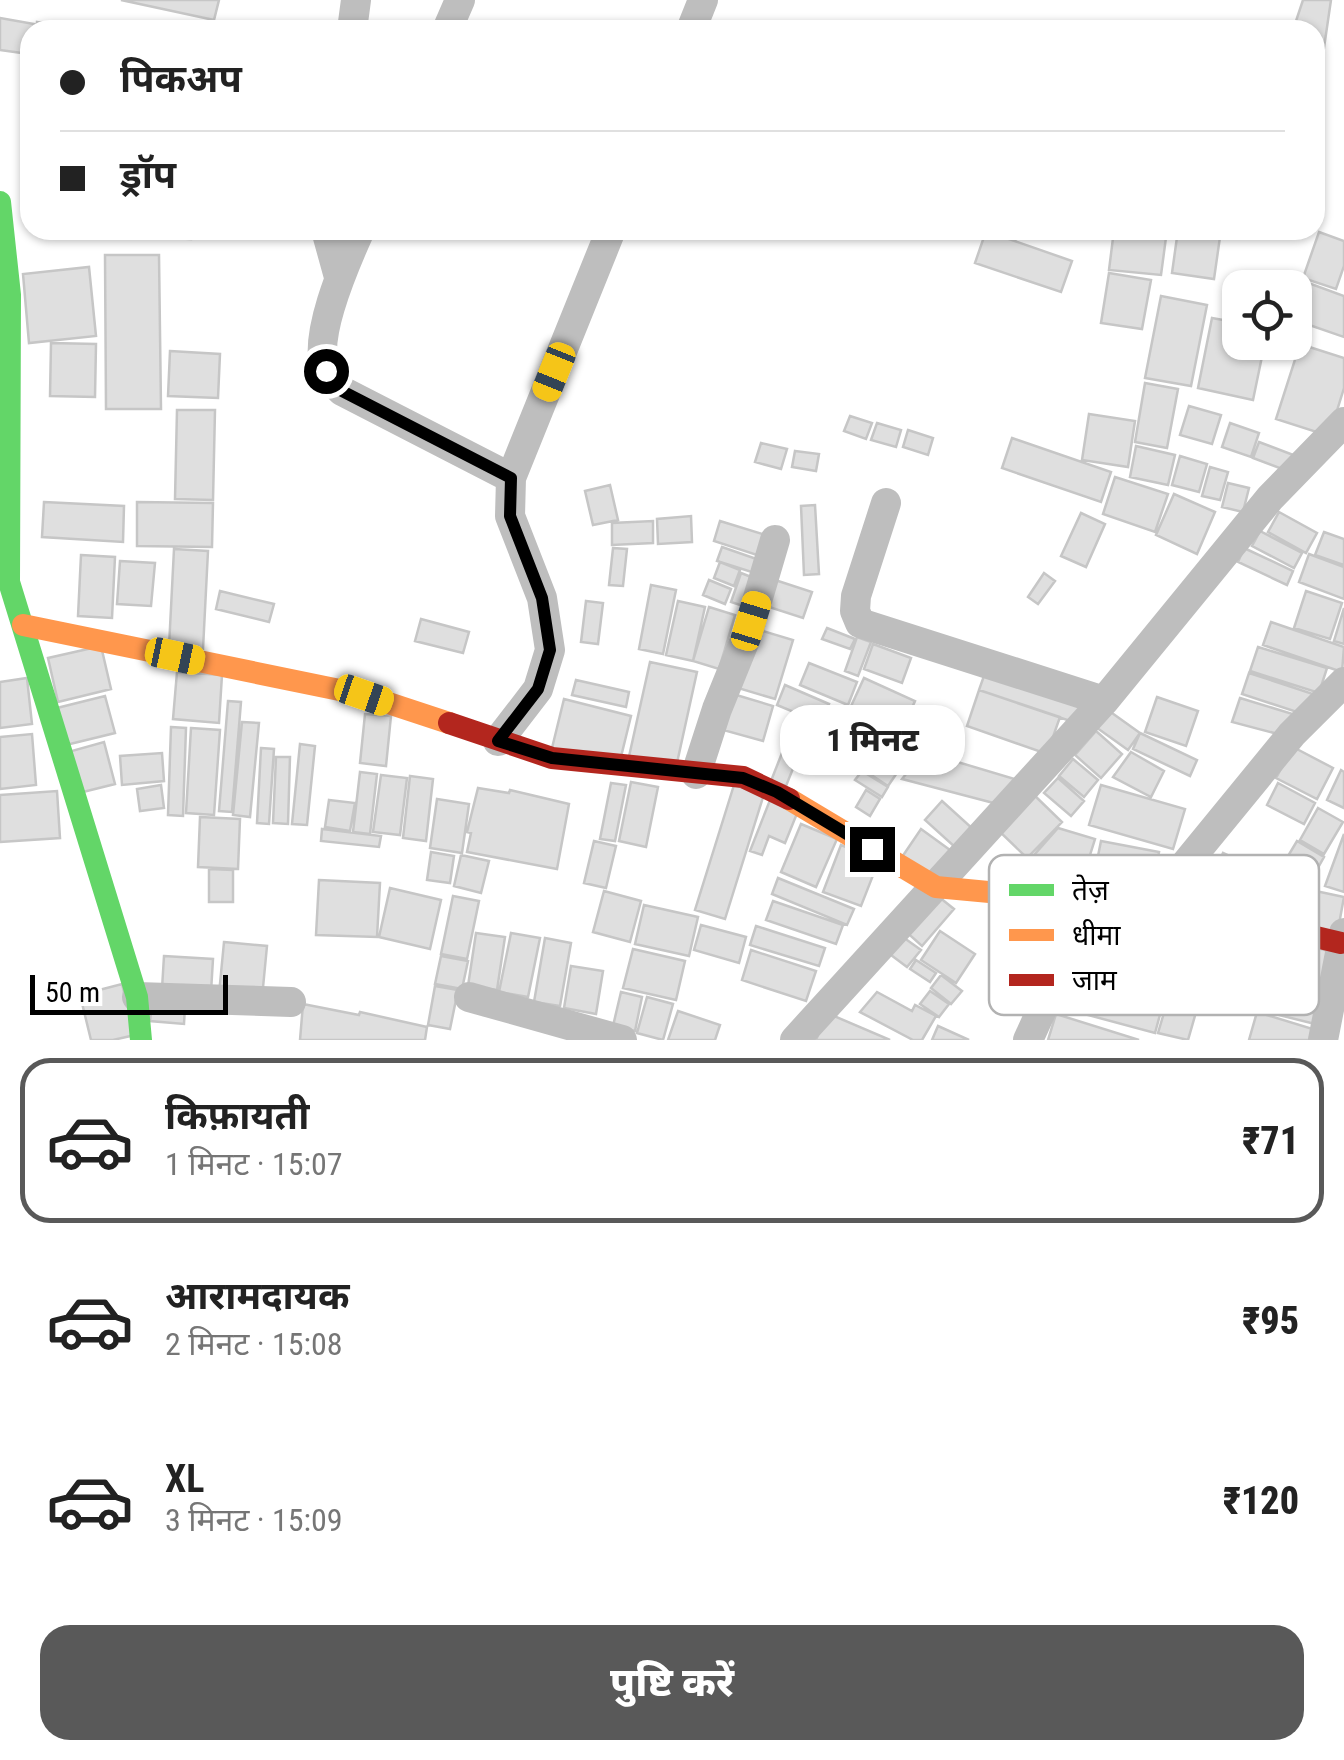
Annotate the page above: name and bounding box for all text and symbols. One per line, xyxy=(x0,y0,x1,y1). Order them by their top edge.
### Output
text: पिकअप xyxy=(120,57,242,101)
text: ड्रॉप xyxy=(120,153,176,197)
map controls xyxy=(1222,270,1312,360)
button: locate xyxy=(1222,270,1312,360)
car xyxy=(529,339,579,405)
route start xyxy=(304,349,349,394)
car xyxy=(728,588,774,654)
car xyxy=(143,635,207,677)
car xyxy=(331,671,397,719)
callout: 1 मिनट xyxy=(780,704,964,774)
text: 1 मिनट xyxy=(826,721,919,759)
route end xyxy=(850,827,895,872)
legend xyxy=(989,855,1319,1015)
text: तेज़ xyxy=(1072,874,1110,907)
text: धीमा xyxy=(1072,919,1121,952)
text: जाम xyxy=(1072,964,1118,997)
scale bar xyxy=(30,970,228,1014)
text: 50 m xyxy=(45,976,100,1009)
text: किफ़ायती xyxy=(165,1094,309,1138)
icon: car xyxy=(45,1096,135,1186)
text: ₹71 xyxy=(1242,1119,1299,1163)
text: 1 मिनट · 15:07 xyxy=(165,1145,343,1183)
text: आरामदायक xyxy=(165,1274,349,1318)
icon: car xyxy=(45,1276,135,1366)
text: ₹95 xyxy=(1242,1299,1299,1343)
text: 2 मिनट · 15:08 xyxy=(165,1325,343,1363)
icon: car xyxy=(45,1456,135,1546)
text: XL xyxy=(165,1457,204,1501)
text: ₹120 xyxy=(1223,1479,1299,1523)
text: 3 मिनट · 15:09 xyxy=(165,1501,343,1539)
button: पुष्टि करें xyxy=(40,1625,1304,1740)

